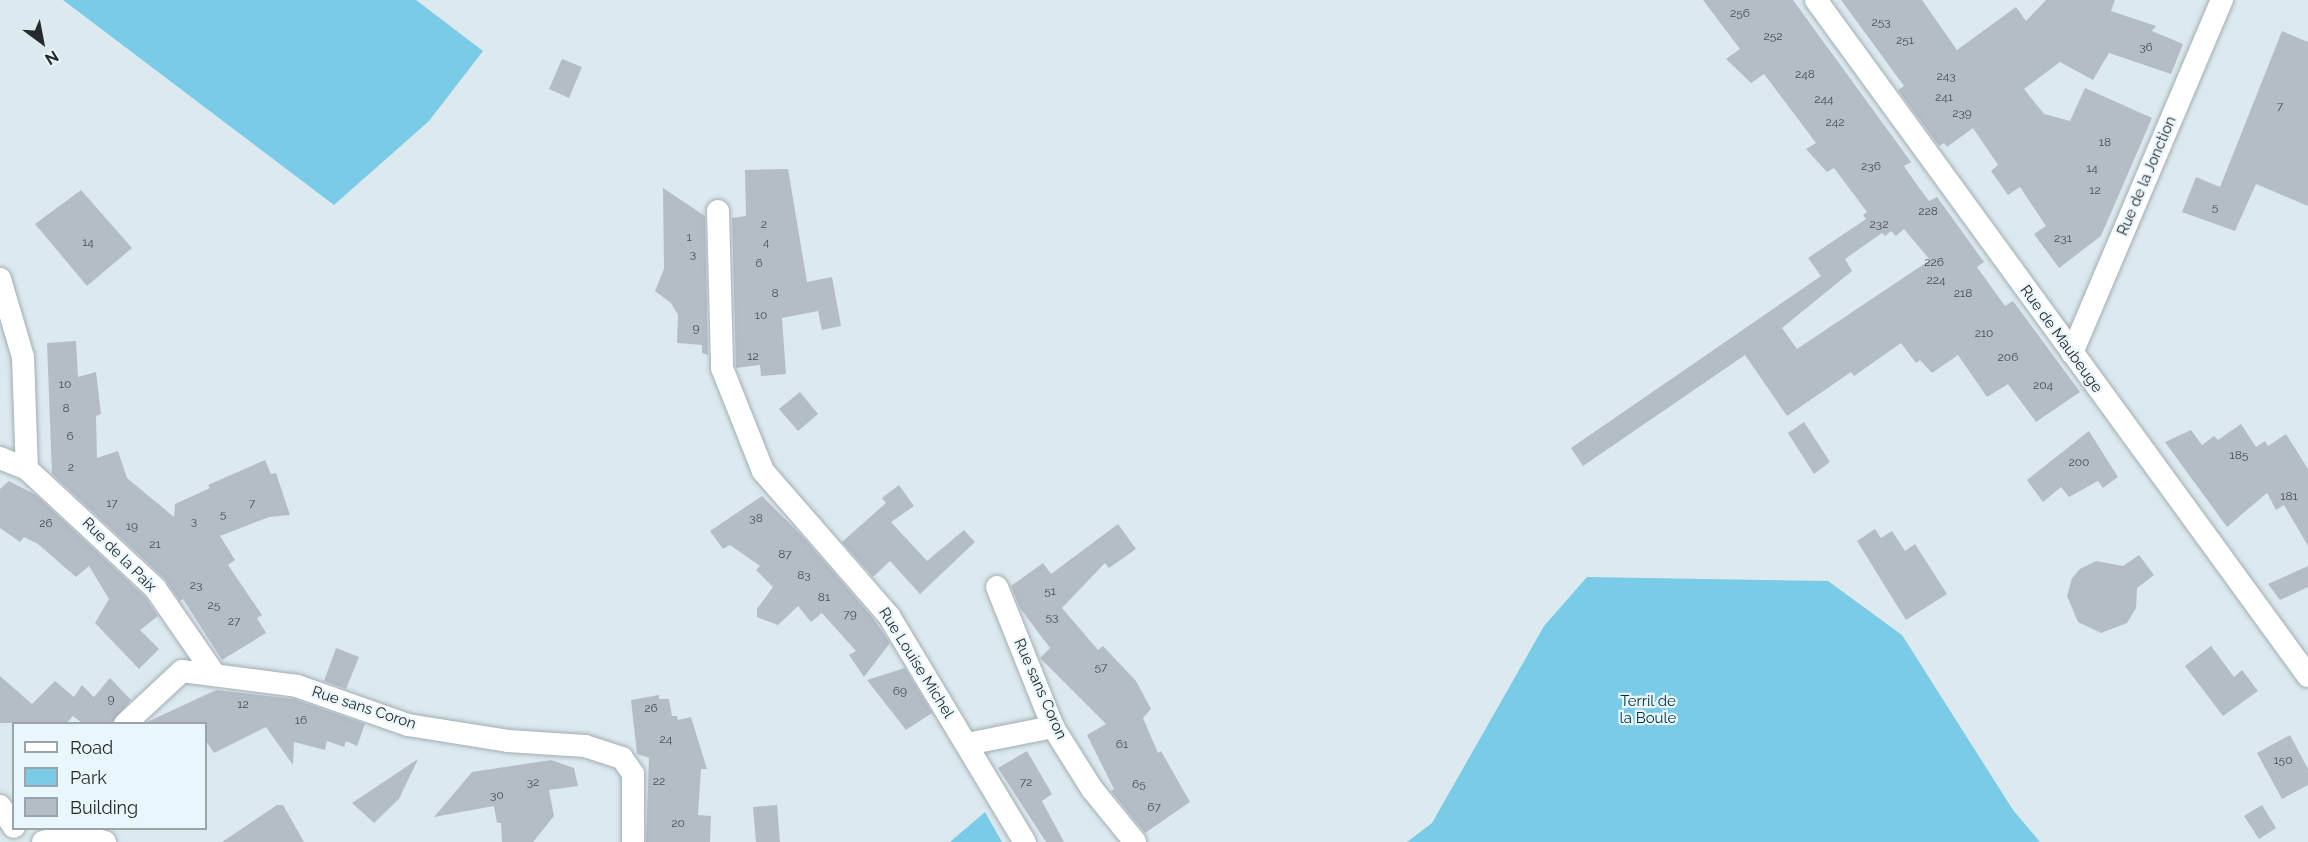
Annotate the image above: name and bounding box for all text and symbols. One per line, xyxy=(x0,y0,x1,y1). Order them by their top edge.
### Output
house number: 256 xyxy=(1730,7,1750,21)
north arrow xyxy=(12,12,72,72)
house number: 253 xyxy=(1871,16,1891,30)
house number: 252 xyxy=(1763,30,1783,44)
house number: 251 xyxy=(1896,34,1914,48)
house number: 36 xyxy=(2139,41,2153,55)
text: N xyxy=(42,46,62,69)
house number: 248 xyxy=(1795,68,1815,82)
house number: 243 xyxy=(1936,70,1956,84)
house number: 241 xyxy=(1935,91,1953,105)
house number: 244 xyxy=(1814,93,1834,107)
house number: 7 xyxy=(2277,100,2283,114)
house number: 239 xyxy=(1952,107,1972,121)
street label: Rue de la Jonction xyxy=(2114,113,2180,239)
house number: 242 xyxy=(1825,116,1845,130)
house number: 18 xyxy=(2099,136,2111,150)
house number: 236 xyxy=(1861,160,1881,174)
house number: 14 xyxy=(2086,162,2098,176)
house number: 12 xyxy=(2089,184,2101,198)
house number: 5 xyxy=(2212,201,2218,215)
house number: 228 xyxy=(1918,205,1938,219)
house number: 2 xyxy=(761,218,767,232)
house number: 232 xyxy=(1870,218,1888,232)
house number: 1 xyxy=(686,231,692,245)
house number: 231 xyxy=(2054,232,2072,246)
house number: 14 xyxy=(82,236,94,250)
house number: 4 xyxy=(763,236,769,250)
house number: 3 xyxy=(690,248,696,262)
house number: 226 xyxy=(1924,256,1944,270)
house number: 6 xyxy=(755,257,763,271)
house number: 224 xyxy=(1926,274,1946,288)
street label: Rue de Maubeuge xyxy=(2016,282,2106,396)
house number: 8 xyxy=(771,287,779,301)
house number: 218 xyxy=(1954,287,1972,301)
house number: 10 xyxy=(755,309,767,323)
house number: 9 xyxy=(692,322,700,336)
house number: 210 xyxy=(1975,327,1993,341)
house number: 12 xyxy=(747,350,759,364)
house number: 206 xyxy=(1998,351,2018,365)
house number: 10 xyxy=(59,378,71,392)
house number: 204 xyxy=(2033,379,2053,393)
house number: 8 xyxy=(62,402,70,416)
house number: 6 xyxy=(66,430,74,444)
house number: 185 xyxy=(2230,449,2248,463)
house number: 200 xyxy=(2069,456,2089,470)
house number: 2 xyxy=(68,461,74,475)
house number: 181 xyxy=(2280,490,2298,504)
house number: 17 xyxy=(106,497,118,511)
house number: 7 xyxy=(249,497,255,511)
house number: 5 xyxy=(220,508,226,522)
house number: 38 xyxy=(749,512,763,526)
street label: Rue de la Paix xyxy=(78,514,160,596)
house number: 3 xyxy=(191,515,197,529)
house number: 26 xyxy=(39,517,53,531)
house number: 19 xyxy=(126,520,138,534)
house number: 21 xyxy=(149,538,161,552)
house number: 87 xyxy=(778,548,792,562)
house number: 83 xyxy=(797,569,811,583)
house number: 23 xyxy=(190,579,202,593)
house number: 51 xyxy=(1044,585,1056,599)
house number: 81 xyxy=(818,591,830,605)
house number: 25 xyxy=(208,599,220,613)
street label: Rue Louise Michel xyxy=(875,604,957,722)
house number: 79 xyxy=(843,608,857,622)
house number: 53 xyxy=(1046,611,1058,625)
house number: 27 xyxy=(228,615,240,629)
street label: Rue sans Coron xyxy=(1010,636,1070,742)
house number: 57 xyxy=(1095,661,1107,675)
street label: Rue sans Coron xyxy=(310,683,418,733)
house number: 69 xyxy=(893,685,907,699)
park label: Terril de la Boule xyxy=(1620,692,1676,727)
house number: 9 xyxy=(107,693,115,707)
house number: 12 xyxy=(237,698,249,712)
house number: 26 xyxy=(644,702,658,716)
house number: 16 xyxy=(295,714,307,728)
legend xyxy=(12,722,207,830)
house number: 24 xyxy=(660,733,672,747)
text: Road xyxy=(70,737,113,758)
house number: 61 xyxy=(1116,738,1128,752)
house number: 150 xyxy=(2273,754,2293,768)
text: Park xyxy=(70,767,107,788)
house number: 22 xyxy=(653,775,665,789)
house number: 32 xyxy=(527,776,539,790)
house number: 72 xyxy=(1020,776,1032,790)
house number: 65 xyxy=(1132,778,1146,792)
house number: 30 xyxy=(490,789,504,803)
text: Building xyxy=(70,797,138,818)
house number: 67 xyxy=(1147,801,1161,815)
house number: 20 xyxy=(671,817,685,831)

